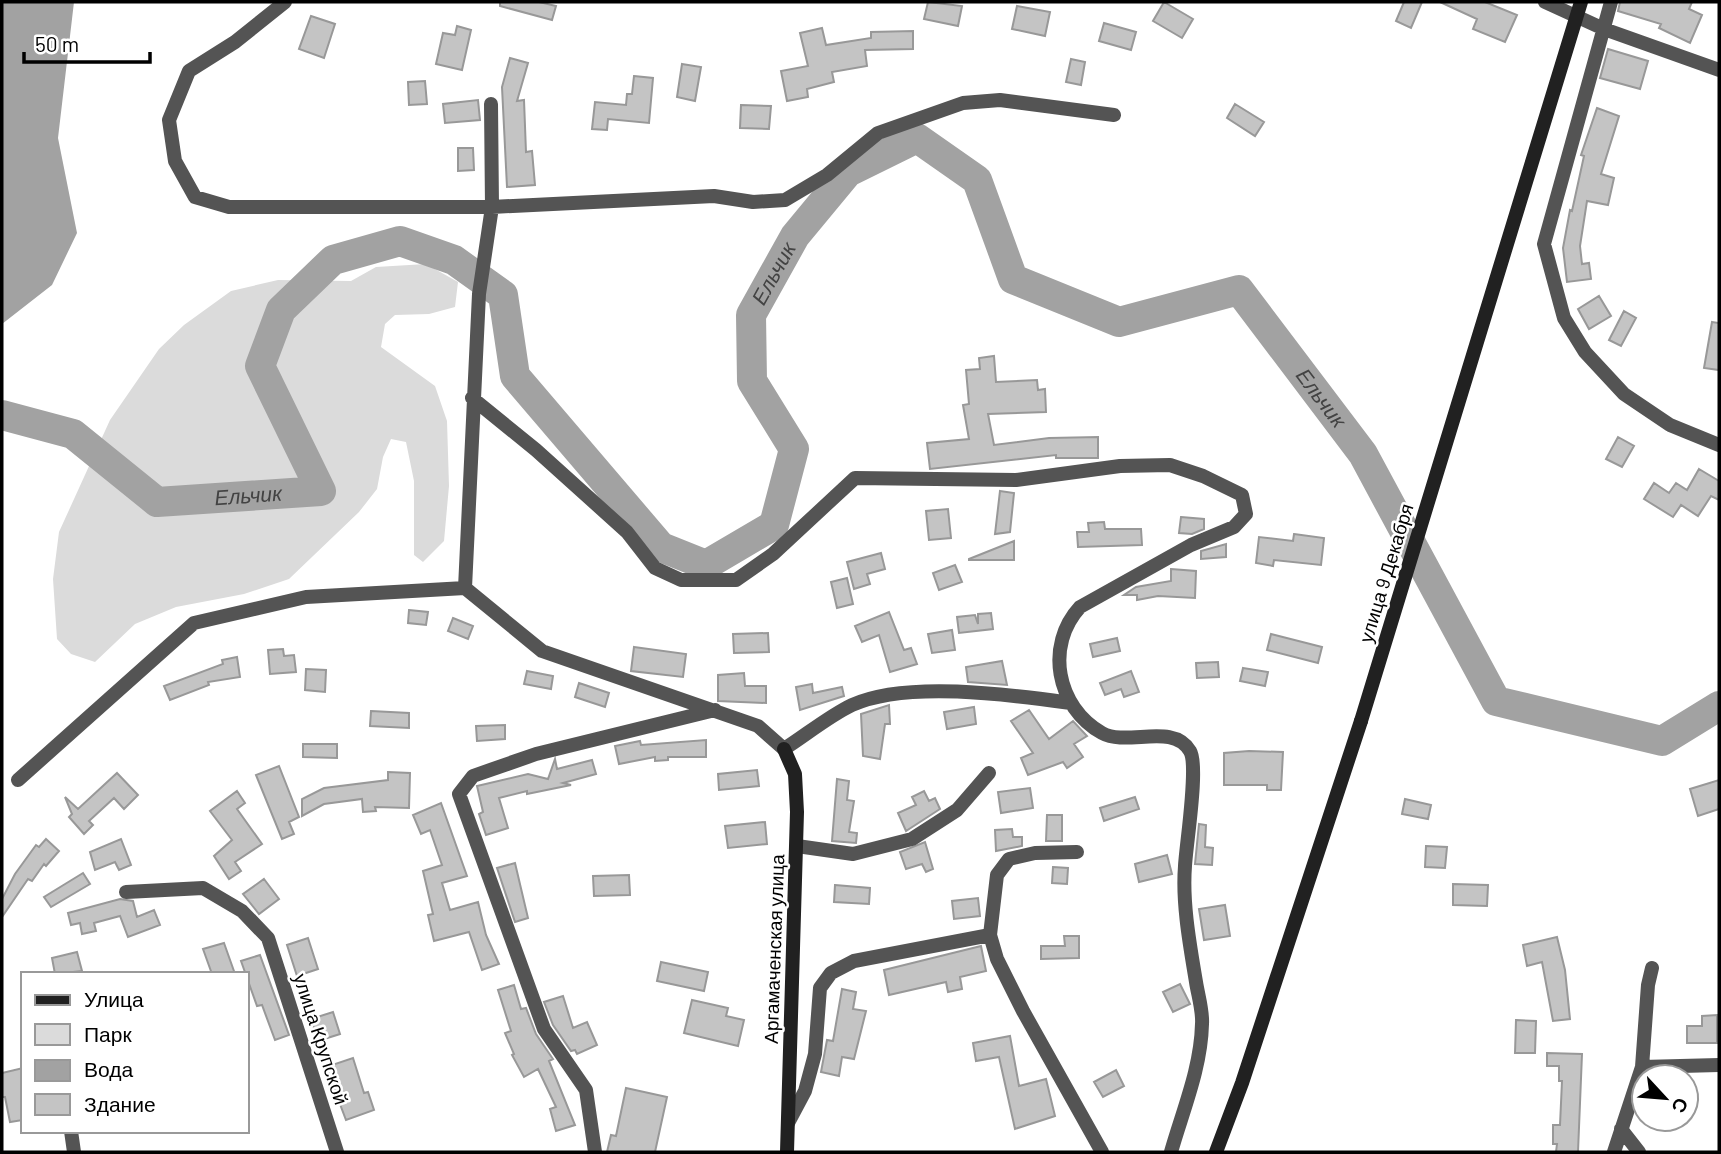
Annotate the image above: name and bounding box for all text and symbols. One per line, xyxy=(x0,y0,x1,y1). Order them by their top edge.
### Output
scale bar xyxy=(24,21,150,65)
text: 50 m xyxy=(35,31,79,56)
water label: Ельчик xyxy=(745,236,801,309)
water label: Ельчик xyxy=(1292,363,1353,433)
water label: Ельчик xyxy=(214,480,284,509)
street label: улица 9 Декабря xyxy=(1353,501,1418,645)
street label: Аргамаченская улица xyxy=(759,853,788,1044)
street label: улица Крупской xyxy=(289,970,353,1107)
legend xyxy=(21,972,248,1133)
text: Улица xyxy=(84,986,144,1011)
text: Парк xyxy=(84,1021,132,1046)
text: Вода xyxy=(84,1056,133,1081)
north arrow xyxy=(1630,1063,1700,1133)
text: Здание xyxy=(84,1091,156,1116)
text: С xyxy=(1667,1094,1694,1117)

